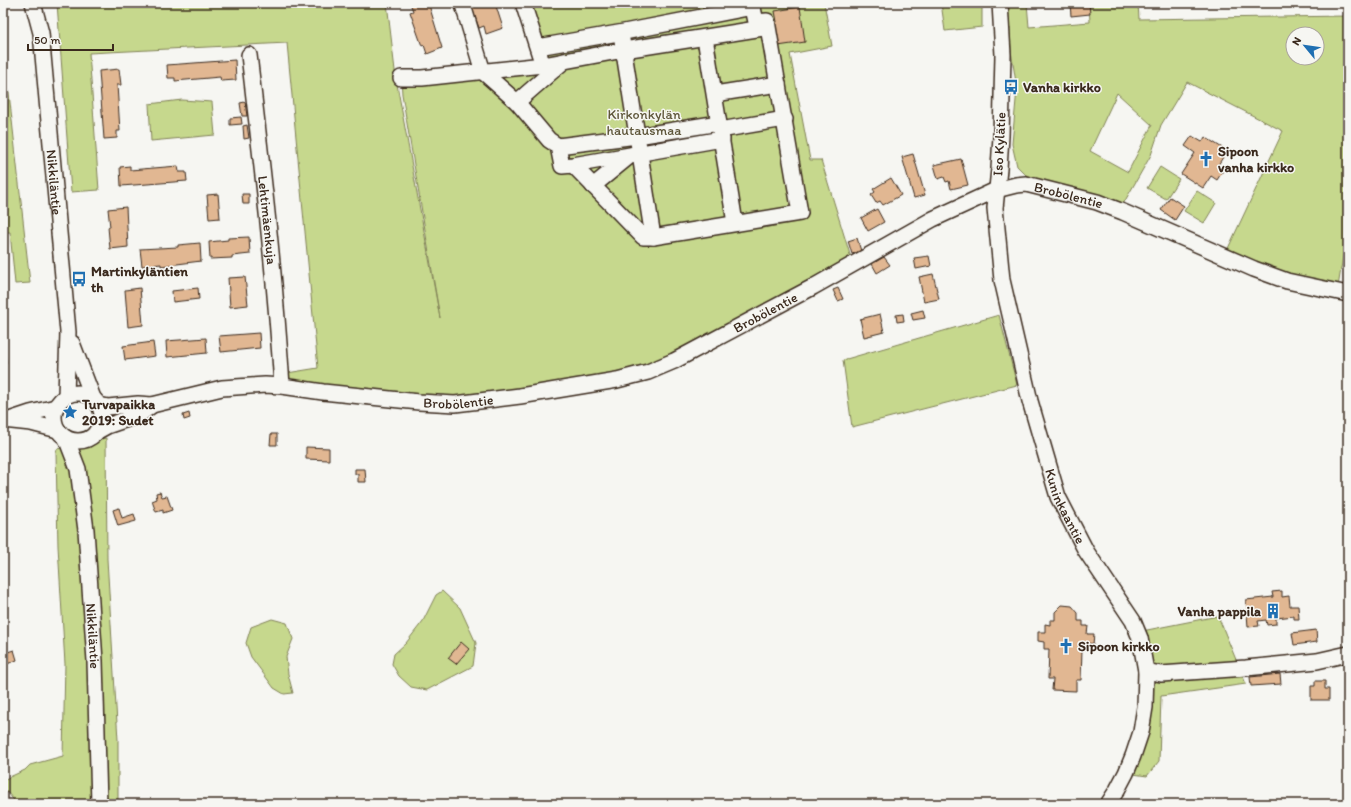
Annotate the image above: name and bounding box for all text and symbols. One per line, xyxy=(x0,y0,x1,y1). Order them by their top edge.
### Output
scale bar xyxy=(28,26,113,52)
north arrow xyxy=(1285,26,1325,66)
text: 50 m xyxy=(34,33,60,47)
text: N xyxy=(1289,35,1304,48)
bus stop icon: Vanha kirkko xyxy=(1002,78,1020,96)
place label: Vanha kirkko xyxy=(1023,79,1101,96)
park label: Kirkonkylän hautausmaa xyxy=(607,106,682,139)
street label: Iso Kylätie xyxy=(989,111,1010,176)
place label: Sipoon vanha kirkko xyxy=(1218,143,1294,176)
street label: Nikkiläntie xyxy=(43,149,65,216)
church icon: Sipoon vanha kirkko xyxy=(1197,150,1215,168)
street label: Lehtimäenkuja xyxy=(254,175,280,265)
street label: Brobölentie xyxy=(1032,178,1106,213)
place label: Martinkyläntien th xyxy=(91,263,188,296)
bus stop icon: Martinkyläntien th xyxy=(70,270,88,288)
street label: Brobölentie xyxy=(730,289,801,337)
street label: Brobölentie xyxy=(423,391,495,413)
place label: Turvapaikka 2019: Sudet xyxy=(81,396,155,429)
place icon: Turvapaikka 2019: Sudet xyxy=(61,403,79,421)
street label: Kuninkaantie xyxy=(1041,467,1089,547)
building icon: Vanha pappila xyxy=(1264,602,1282,620)
street label: Nikkiläntie xyxy=(82,603,103,669)
place label: Vanha pappila xyxy=(1178,603,1261,620)
church icon: Sipoon kirkko xyxy=(1057,637,1075,655)
place label: Sipoon kirkko xyxy=(1078,638,1160,655)

